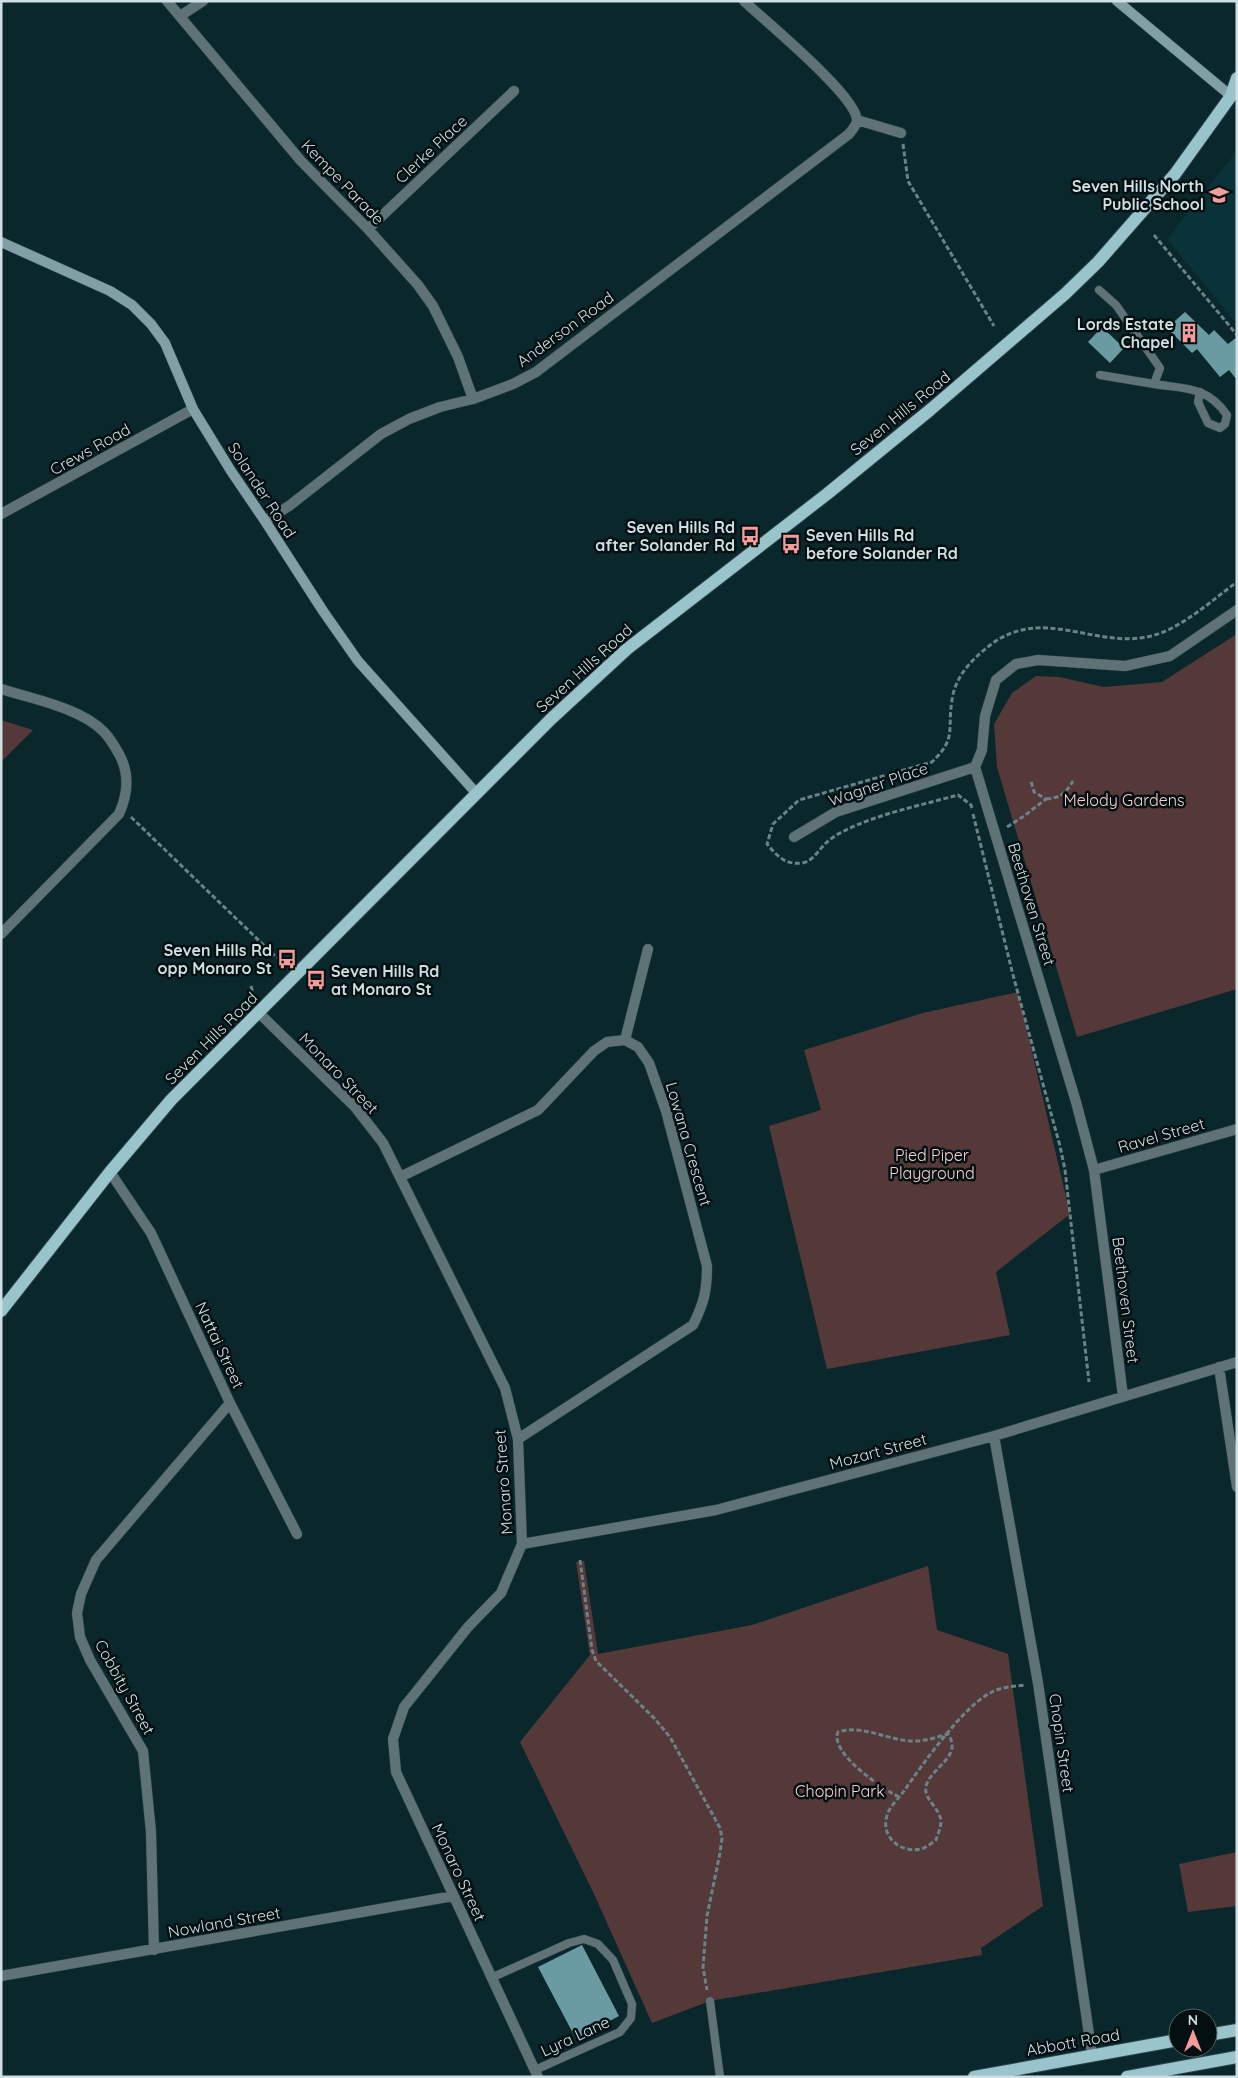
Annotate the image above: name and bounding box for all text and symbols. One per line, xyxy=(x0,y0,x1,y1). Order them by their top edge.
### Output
street label: Clerke Place xyxy=(391,111,471,187)
street label: Kempe Parade xyxy=(297,135,389,229)
place label: Seven Hills North Public School xyxy=(1072,176,1204,214)
school or university icon: Seven Hills North Public School xyxy=(1208,184,1230,206)
street label: Anderson Road xyxy=(513,287,617,371)
place label: Lords Estate Chapel xyxy=(1077,314,1174,352)
building icon: Lords Estate Chapel xyxy=(1178,322,1200,344)
street label: Seven Hills Road xyxy=(846,367,954,459)
street label: Crews Road xyxy=(46,419,134,479)
street label: Solander Road xyxy=(224,438,300,542)
place label: Seven Hills Rd after Solander Rd xyxy=(595,517,735,555)
bus stop icon: Seven Hills Rd after Solander Rd xyxy=(739,525,761,547)
place label: Seven Hills Rd before Solander Rd xyxy=(806,525,958,563)
bus stop icon: Seven Hills Rd before Solander Rd xyxy=(780,533,802,555)
street label: Seven Hills Road xyxy=(532,619,636,717)
street label: Wagner Place xyxy=(826,758,930,810)
park label: Melody Gardens xyxy=(1064,790,1184,810)
street label: Beethoven Street xyxy=(1004,840,1060,968)
place label: Seven Hills Rd opp Monaro St xyxy=(158,940,272,978)
bus stop icon: Seven Hills Rd opp Monaro St xyxy=(276,948,298,970)
place label: Seven Hills Rd at Monaro St xyxy=(331,961,439,999)
bus stop icon: Seven Hills Rd at Monaro St xyxy=(305,969,327,991)
street label: Seven Hills Road xyxy=(160,987,262,1089)
street label: Monaro Street xyxy=(295,1028,383,1118)
street label: Lowana Crescent xyxy=(662,1080,716,1208)
street label: Ravel Street xyxy=(1115,1113,1207,1157)
park label: Pied Piper Playground xyxy=(889,1145,975,1183)
street label: Beethoven Street xyxy=(1108,1236,1144,1364)
street label: Nattai Street xyxy=(191,1298,249,1392)
street label: Mozart Street xyxy=(827,1428,929,1474)
street label: Monaro Street xyxy=(489,1429,517,1535)
street label: Cobbity Street xyxy=(91,1636,159,1738)
street label: Chopin Street xyxy=(1045,1692,1079,1794)
park label: Chopin Park xyxy=(795,1781,885,1801)
street label: Monaro Street xyxy=(428,1820,490,1924)
street label: Nowland Street xyxy=(166,1902,282,1942)
north arrow xyxy=(1168,2008,1218,2058)
street label: Lyra Lane xyxy=(537,2011,613,2061)
text: N xyxy=(1188,2011,1198,2029)
street label: Abbott Road xyxy=(1025,2024,1121,2060)

